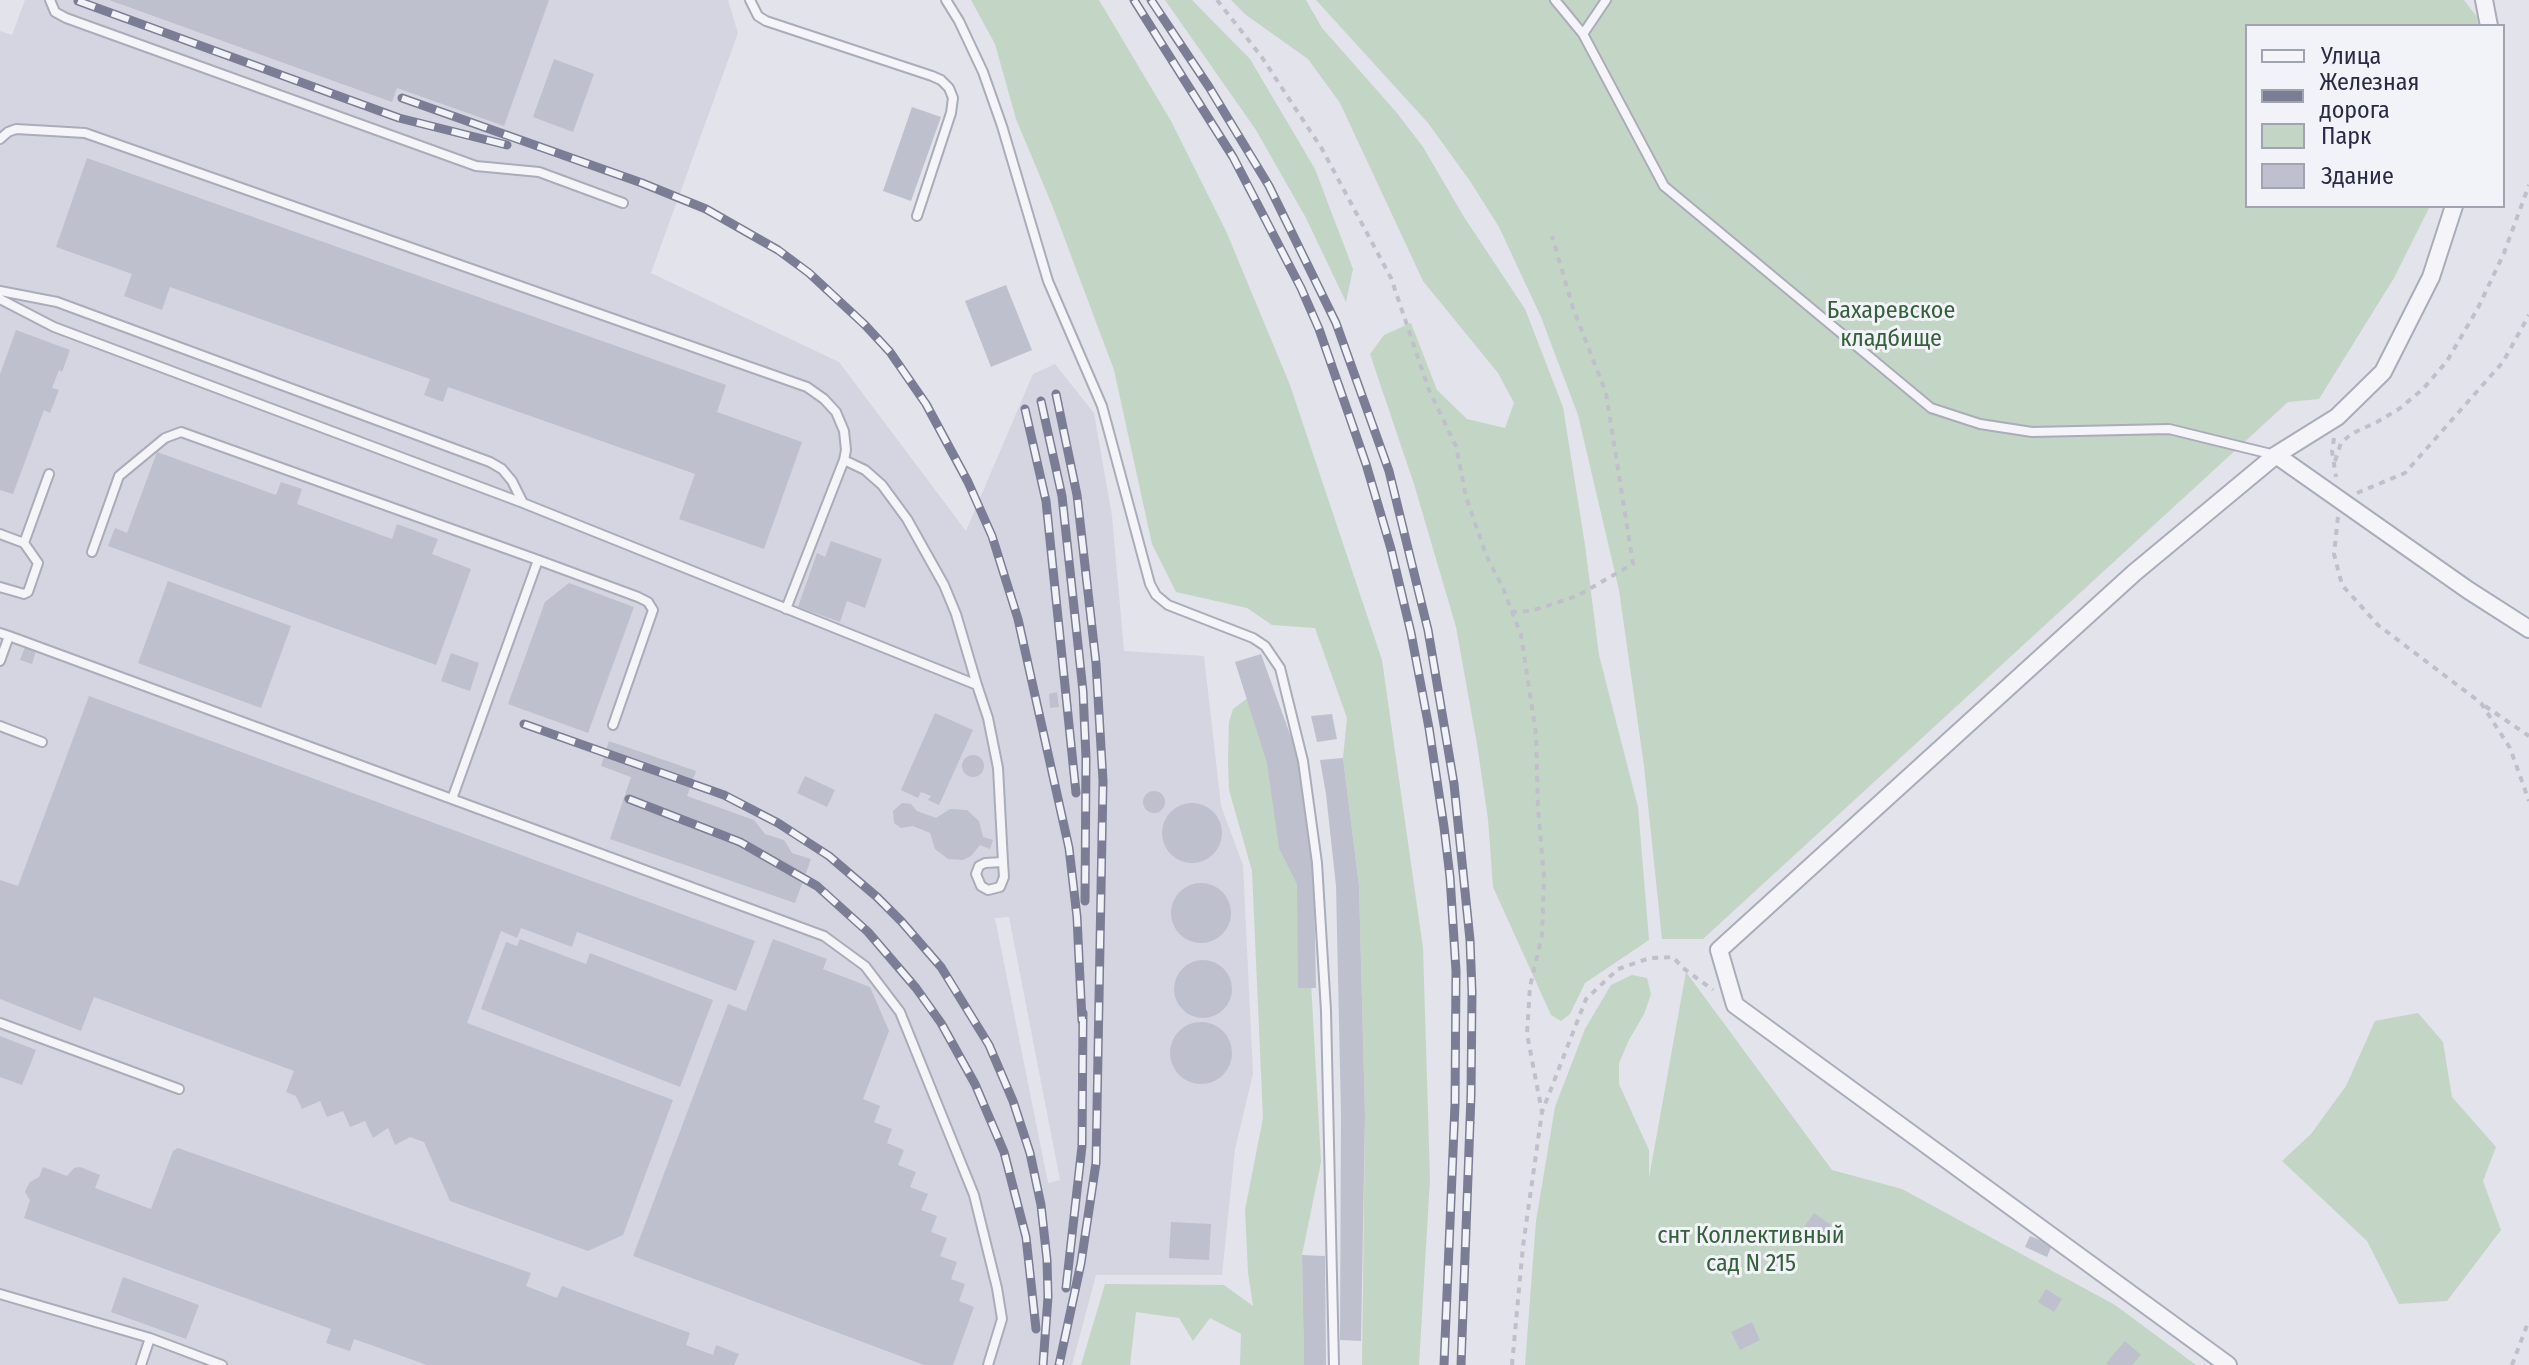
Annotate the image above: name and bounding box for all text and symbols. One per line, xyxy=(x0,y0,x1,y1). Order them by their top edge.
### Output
legend xyxy=(2245,24,2505,208)
text: Улица xyxy=(2321,42,2381,70)
text: Железная дорога xyxy=(2320,68,2419,124)
text: Парк xyxy=(2321,122,2371,150)
text: Здание xyxy=(2321,162,2394,190)
park label: Бахаревское кладбище xyxy=(1827,297,1955,353)
park label: снт Коллективный сад N 215 xyxy=(1657,1222,1845,1278)

